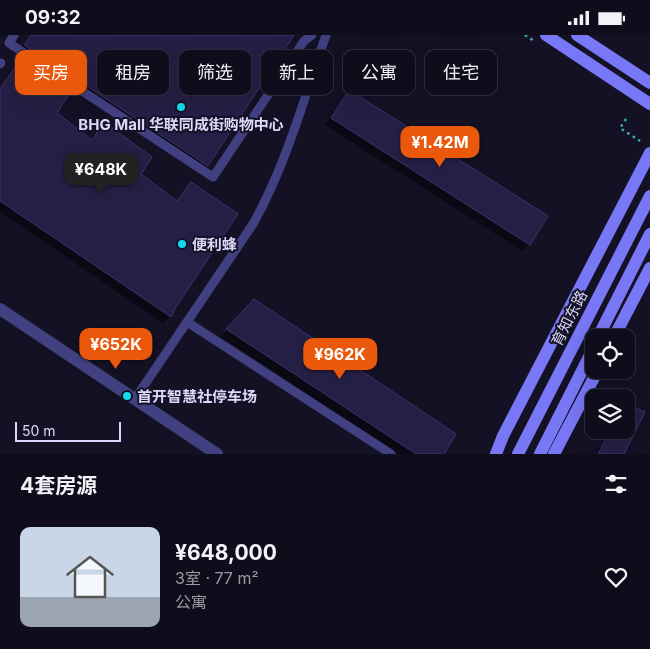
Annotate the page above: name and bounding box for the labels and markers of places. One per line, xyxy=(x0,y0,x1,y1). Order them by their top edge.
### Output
marker: BHG Mall 华联同成街购物中心 xyxy=(175,101,187,113)
place label: BHG Mall 华联同成街购物中心 xyxy=(78,115,284,134)
pin: ¥1.42M xyxy=(399,125,481,168)
pin: ¥648K xyxy=(66,153,136,195)
place label: 便利蜂 xyxy=(192,235,237,254)
marker: 便利蜂 xyxy=(176,238,188,250)
pin: ¥652K xyxy=(81,327,151,370)
pin: ¥962K xyxy=(305,337,375,380)
place label: 首开智慧社停车场 xyxy=(137,387,257,406)
marker: 首开智慧社停车场 xyxy=(121,390,133,402)

